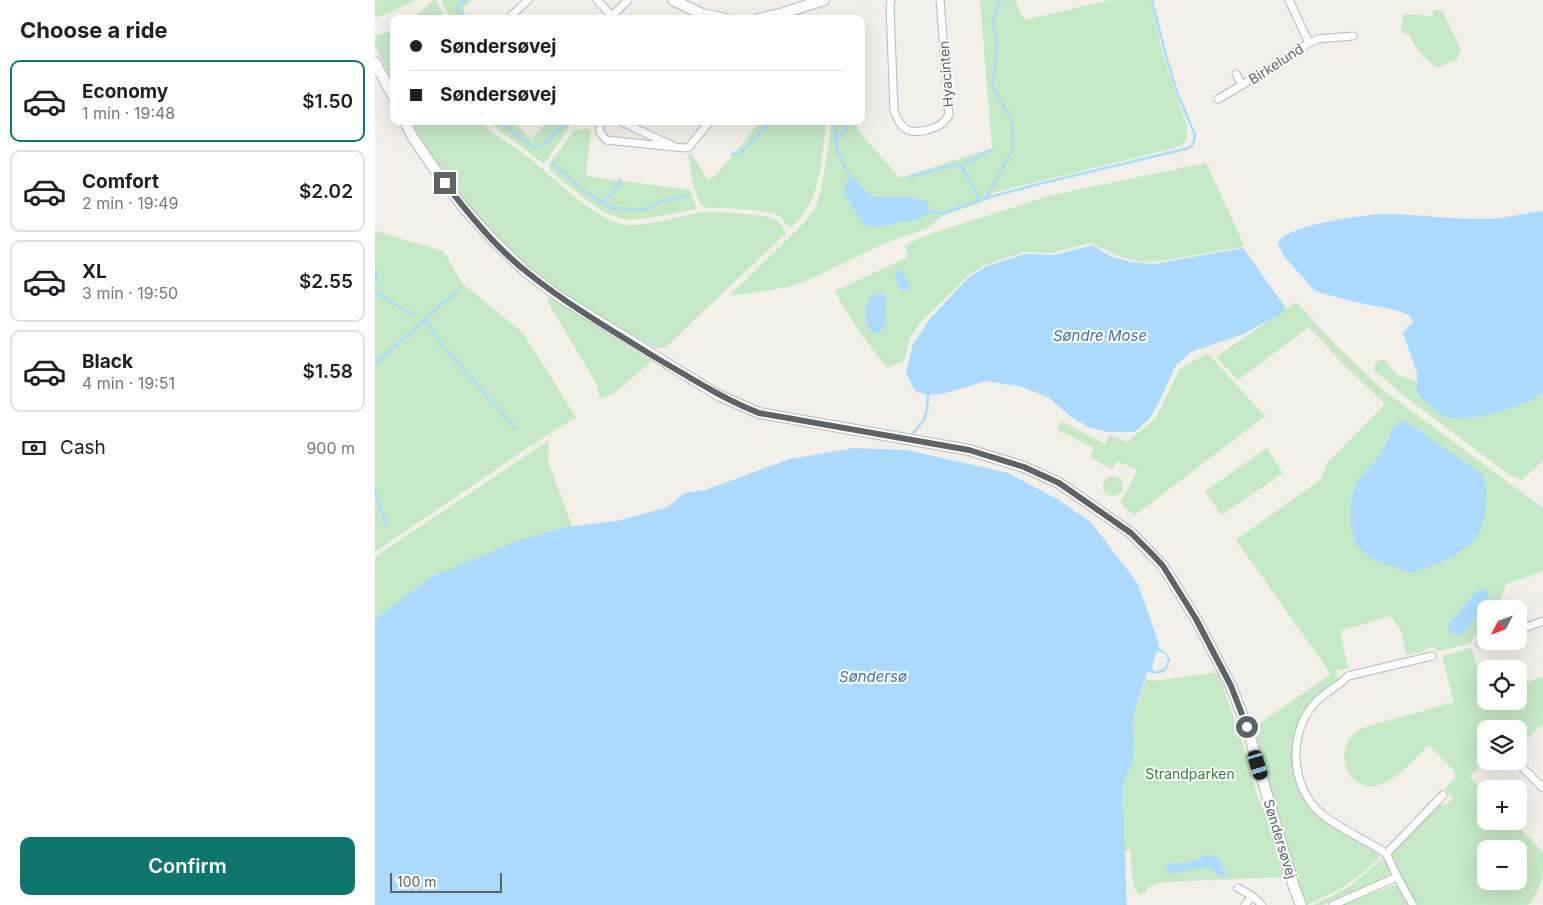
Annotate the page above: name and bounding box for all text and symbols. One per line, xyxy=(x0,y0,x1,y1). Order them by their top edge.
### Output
text: Choose a ride xyxy=(20,17,168,43)
text: Søndersøvej xyxy=(440,35,556,58)
street label: Hyacinten xyxy=(935,40,956,108)
street label: Birkelund xyxy=(1245,40,1306,88)
icon: car xyxy=(22,79,67,124)
text: Economy xyxy=(82,80,168,103)
text: Søndersøvej xyxy=(440,83,556,106)
text: $1.50 xyxy=(302,90,353,113)
text: 1 min · 19:48 xyxy=(82,103,175,123)
icon: car xyxy=(22,169,67,214)
text: Comfort xyxy=(82,170,159,193)
route end xyxy=(434,172,456,194)
text: $2.02 xyxy=(299,180,353,203)
text: 2 min · 19:49 xyxy=(82,193,179,213)
icon: car xyxy=(22,259,67,304)
text: XL xyxy=(82,260,107,283)
text: $2.55 xyxy=(299,270,353,293)
text: 3 min · 19:50 xyxy=(82,283,178,303)
water label: Søndre Mose xyxy=(1053,326,1147,345)
icon: car xyxy=(22,349,67,394)
text: Black xyxy=(82,350,133,373)
text: $1.58 xyxy=(303,360,353,383)
text: 4 min · 19:51 xyxy=(82,373,175,393)
icon: cash xyxy=(20,434,48,462)
text: Cash xyxy=(60,436,106,459)
text: 900 m xyxy=(306,438,355,458)
north arrow xyxy=(1477,600,1527,650)
map controls xyxy=(1477,600,1527,890)
button: locate xyxy=(1477,660,1527,710)
water label: Søndersø xyxy=(839,667,907,686)
route start xyxy=(1236,716,1258,738)
button: layers xyxy=(1477,720,1527,770)
car xyxy=(1246,748,1269,782)
park label: Strandparken xyxy=(1145,765,1235,782)
button: + xyxy=(1477,780,1527,830)
street label: Søndersøvej xyxy=(1260,797,1301,881)
button: Confirm xyxy=(20,837,355,895)
button: − xyxy=(1477,840,1527,890)
scale bar xyxy=(390,870,503,893)
text: 100 m xyxy=(397,873,437,890)

